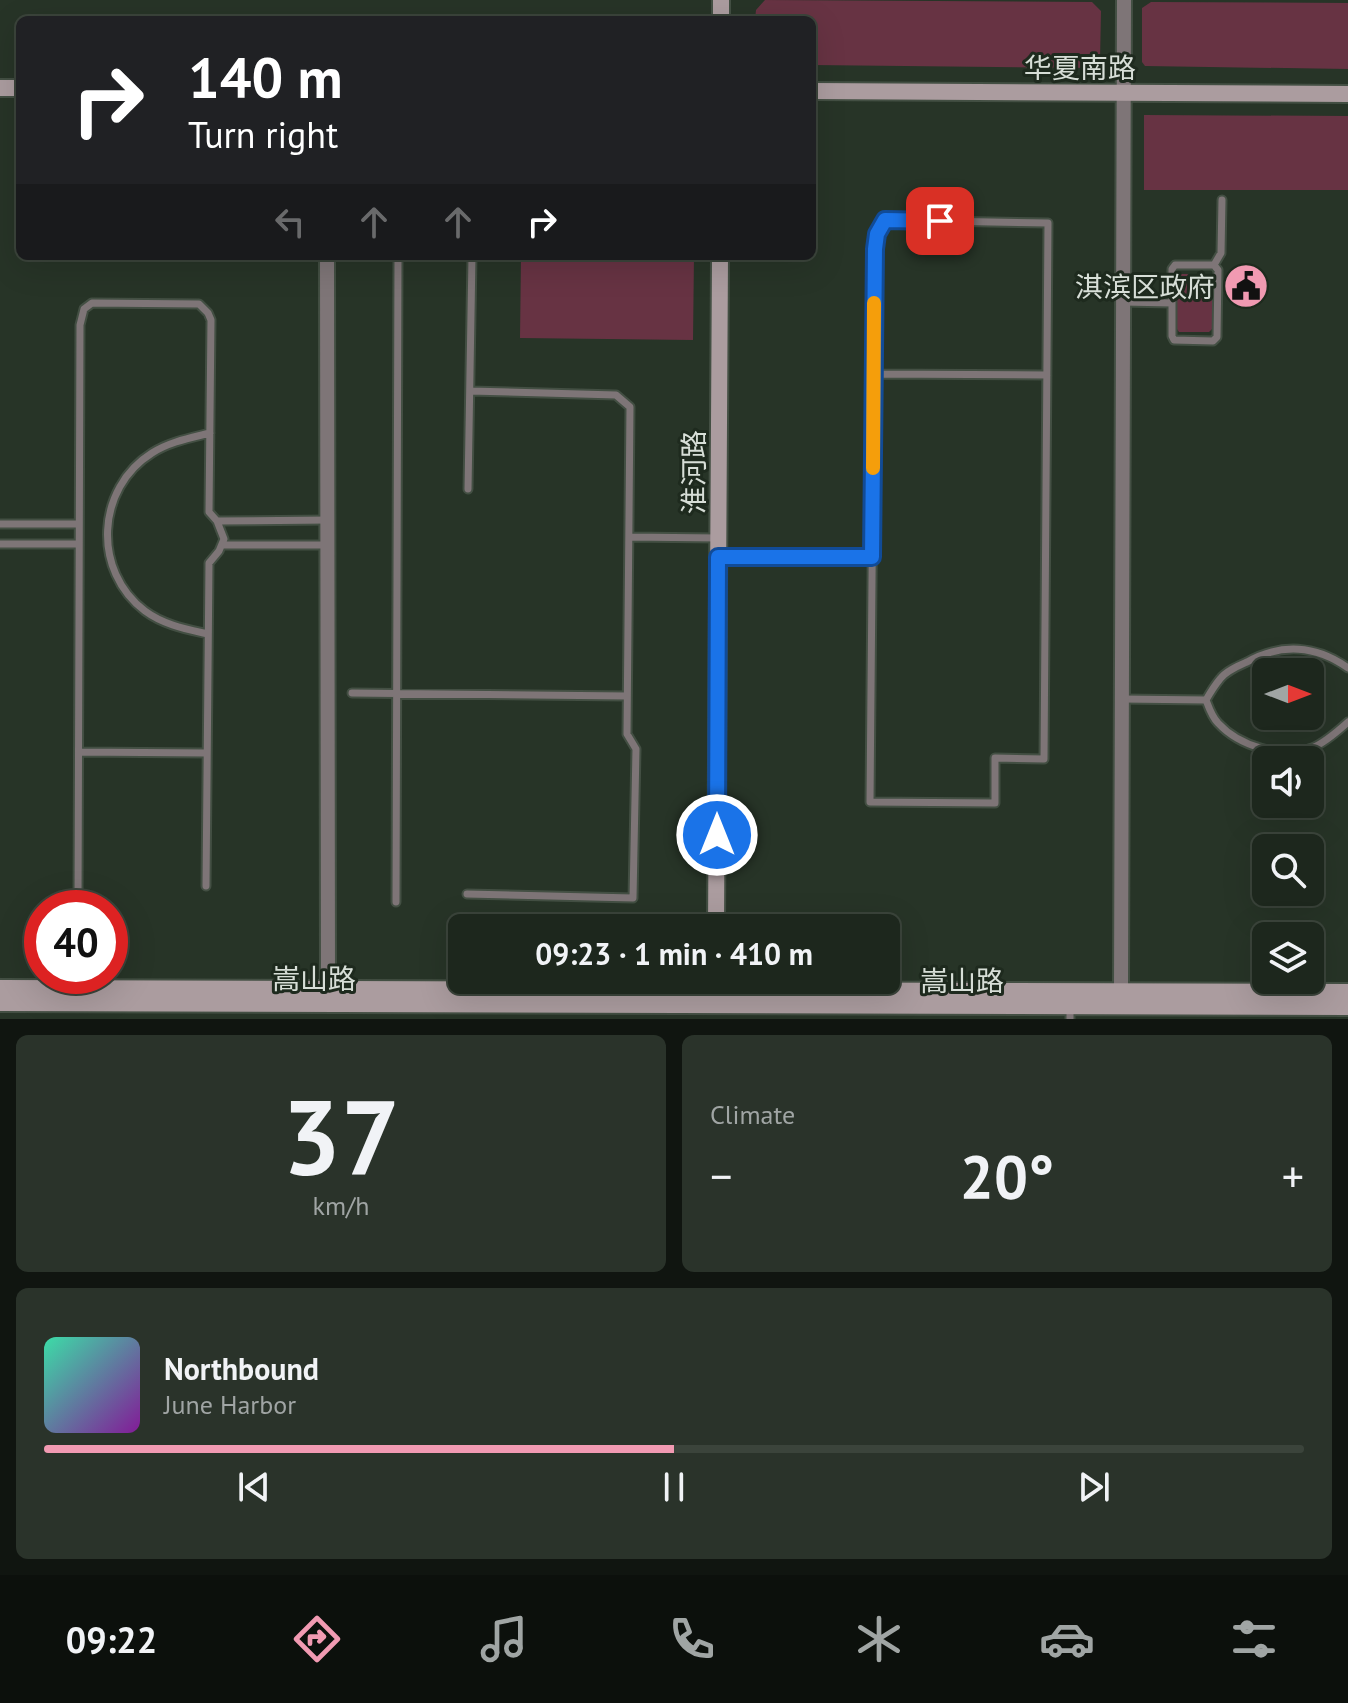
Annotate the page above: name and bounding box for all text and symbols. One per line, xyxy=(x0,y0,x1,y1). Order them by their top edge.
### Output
text: 140 m xyxy=(188,41,343,113)
icon: right xyxy=(56,48,160,152)
street label: 华夏南路 xyxy=(1024,49,1136,86)
text: Turn right xyxy=(188,111,338,158)
pin xyxy=(906,187,974,255)
icon: arrive xyxy=(918,199,962,243)
icon: left xyxy=(268,200,312,244)
icon: ahead xyxy=(352,200,396,244)
icon: ahead xyxy=(436,200,480,244)
icon: right xyxy=(520,200,564,244)
public building icon: 淇滨区政府 xyxy=(1222,262,1270,310)
place label: 淇滨区政府 xyxy=(1075,268,1215,305)
street label: 淮河路 xyxy=(675,430,712,514)
north arrow xyxy=(1252,658,1324,730)
map controls xyxy=(1252,658,1324,994)
button: sound xyxy=(1252,746,1324,818)
position arrow xyxy=(675,793,759,877)
button: search xyxy=(1252,834,1324,906)
speed limit sign: 40 xyxy=(24,890,128,994)
button: layers xyxy=(1252,922,1324,994)
text: 09:23 · 1 min · 410 m xyxy=(535,934,813,973)
street label: 嵩山路 xyxy=(272,960,356,997)
street label: 嵩山路 xyxy=(920,962,1004,999)
text: 37 xyxy=(282,1069,400,1204)
text: Climate xyxy=(710,1098,795,1131)
text: 20° xyxy=(960,1137,1054,1215)
text: − xyxy=(710,1147,732,1204)
text: + xyxy=(1282,1147,1304,1204)
text: km/h xyxy=(313,1189,370,1222)
text: Northbound xyxy=(164,1349,319,1388)
text: June Harbor xyxy=(164,1388,296,1421)
icon: previous xyxy=(232,1465,276,1509)
icon: pause xyxy=(652,1465,696,1509)
icon: next xyxy=(1072,1465,1116,1509)
icon: directions xyxy=(289,1611,345,1667)
icon: music xyxy=(476,1611,532,1667)
icon: phone xyxy=(664,1611,720,1667)
icon: climate xyxy=(851,1611,907,1667)
icon: car xyxy=(1039,1611,1095,1667)
icon: filters xyxy=(1226,1611,1282,1667)
text: 09:22 xyxy=(66,1616,157,1663)

